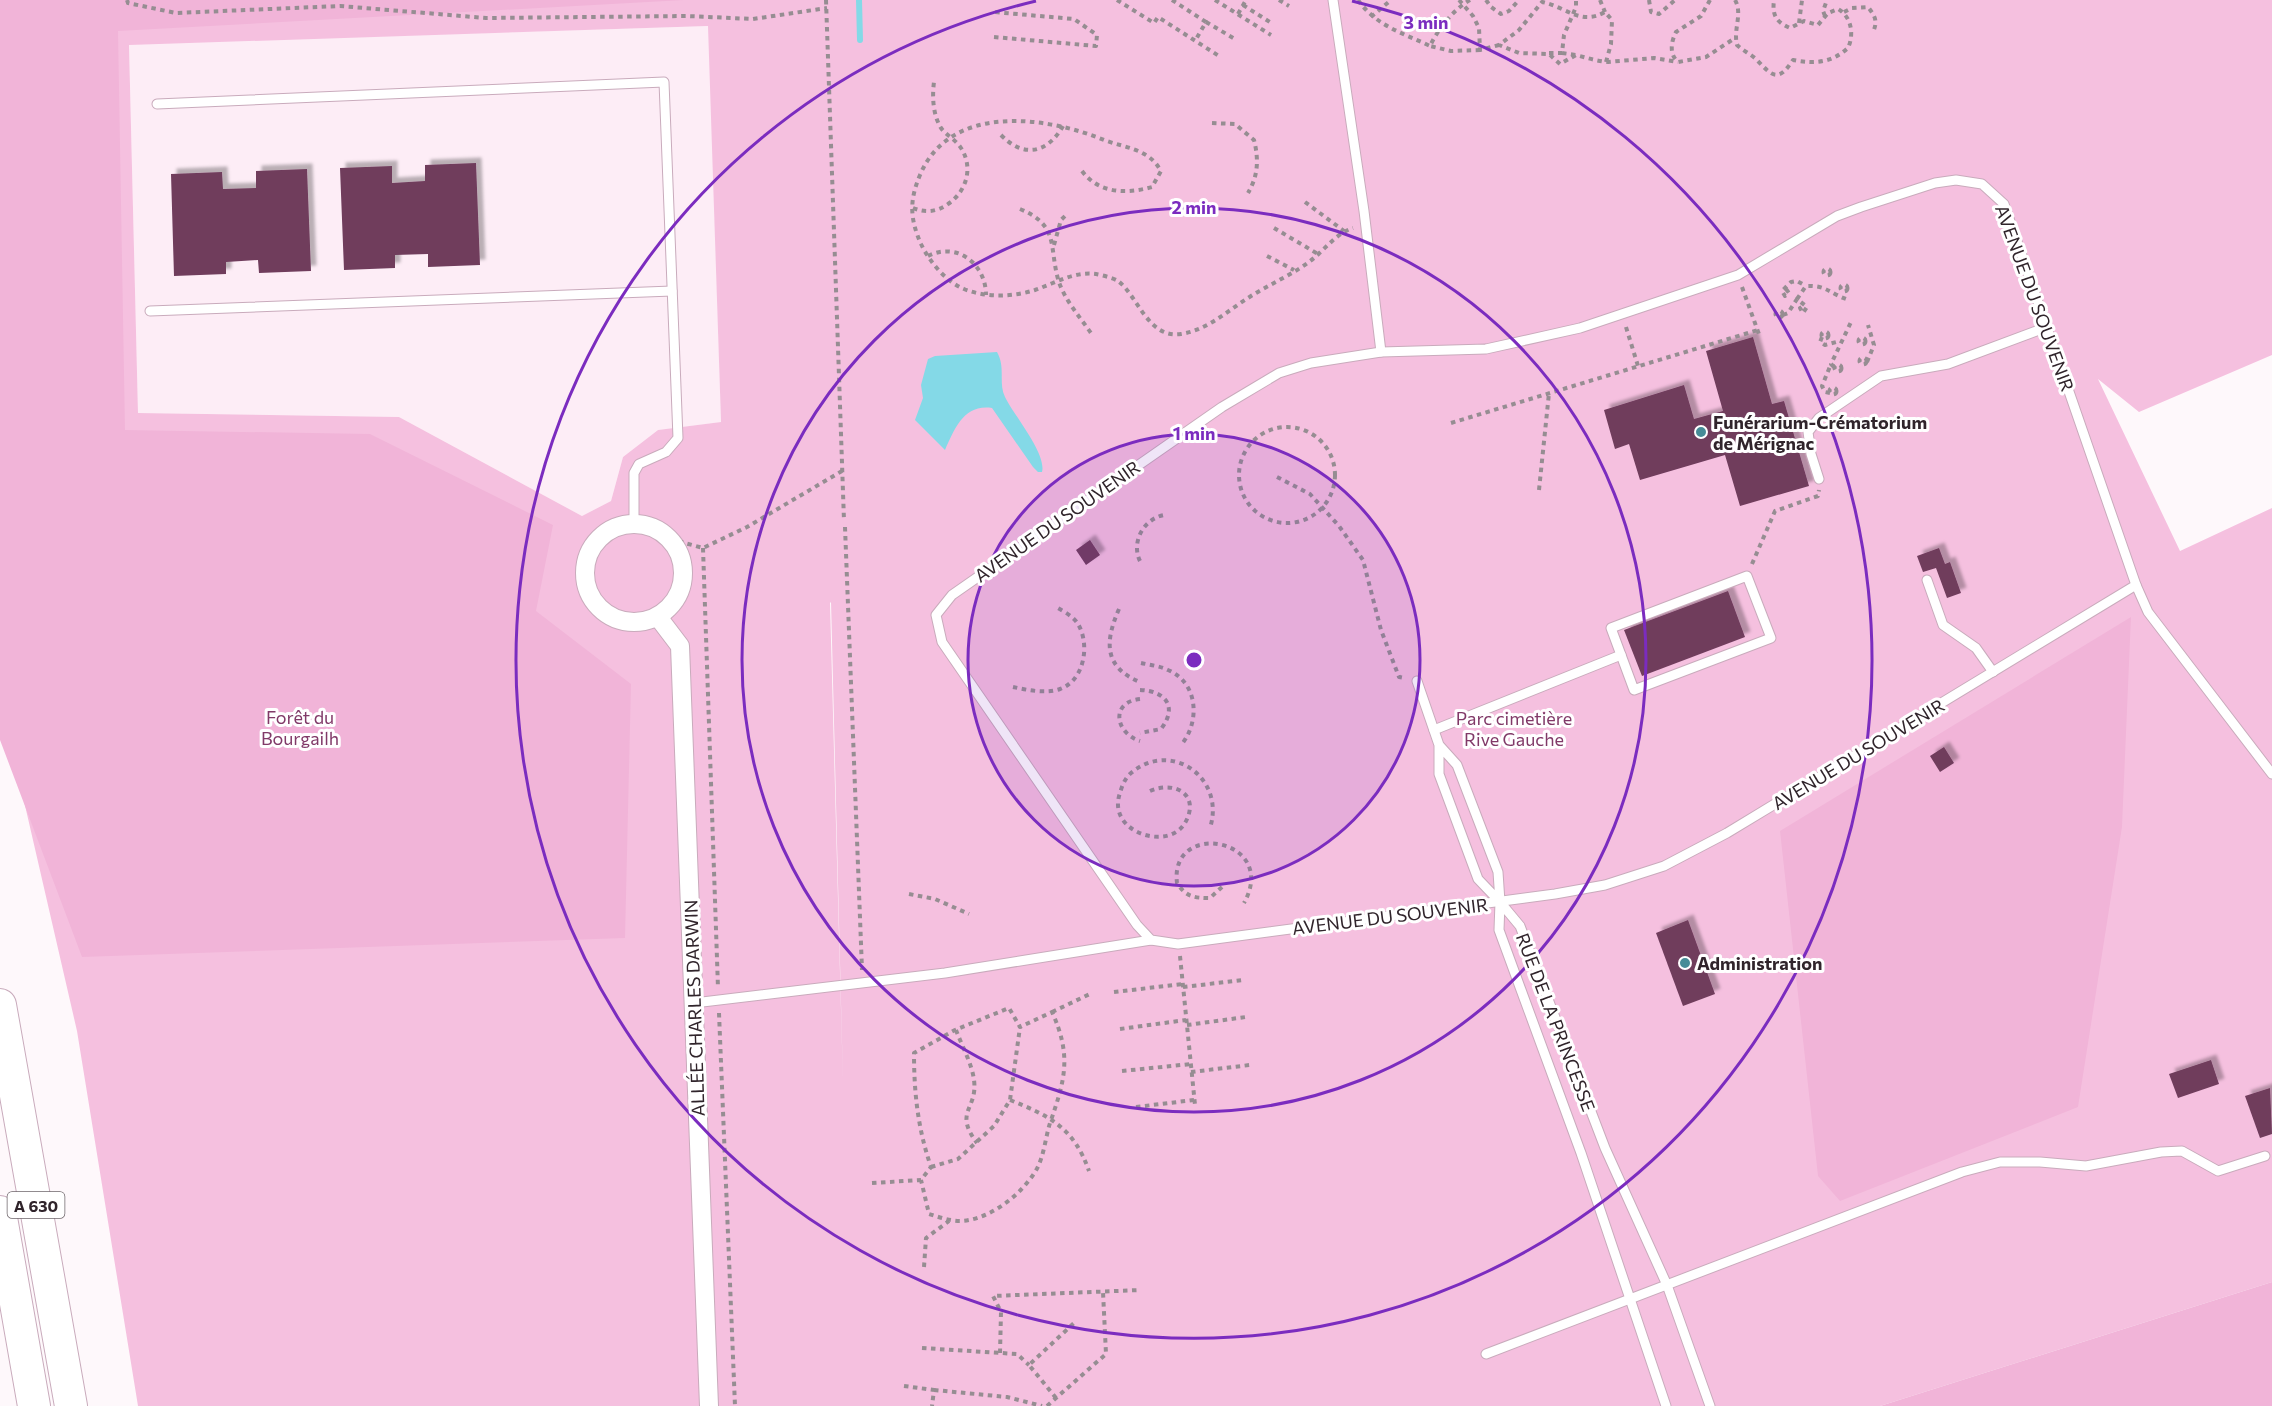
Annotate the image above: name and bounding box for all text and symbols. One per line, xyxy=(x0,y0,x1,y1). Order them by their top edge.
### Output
text: 3 min xyxy=(1403,11,1449,33)
text: 2 min xyxy=(1172,196,1216,218)
street label: AVENUE DU SOUVENIR xyxy=(1991,202,2079,394)
place label: Funérarium-Crématorium de Mérignac xyxy=(1713,411,1927,454)
text: 1 min xyxy=(1173,422,1215,444)
marker: Funérarium-Crématorium de Mérignac xyxy=(1694,425,1708,439)
street label: AVENUE DU SOUVENIR xyxy=(970,455,1144,587)
centre of rings xyxy=(1184,650,1204,670)
street label: AVENUE DU SOUVENIR xyxy=(1768,694,1948,814)
park label: Forêt du Bourgailh xyxy=(261,706,339,749)
park label: Parc cimetière Rive Gauche xyxy=(1456,707,1572,750)
street label: AVENUE DU SOUVENIR xyxy=(1291,893,1489,939)
street label: ALLÉE CHARLES DARWIN xyxy=(679,899,709,1117)
street label: RUE DE LA PRINCESSE xyxy=(1512,930,1600,1114)
place label: Administration xyxy=(1697,952,1823,974)
marker: Administration xyxy=(1678,956,1692,970)
road number: A 630 xyxy=(8,1192,64,1218)

